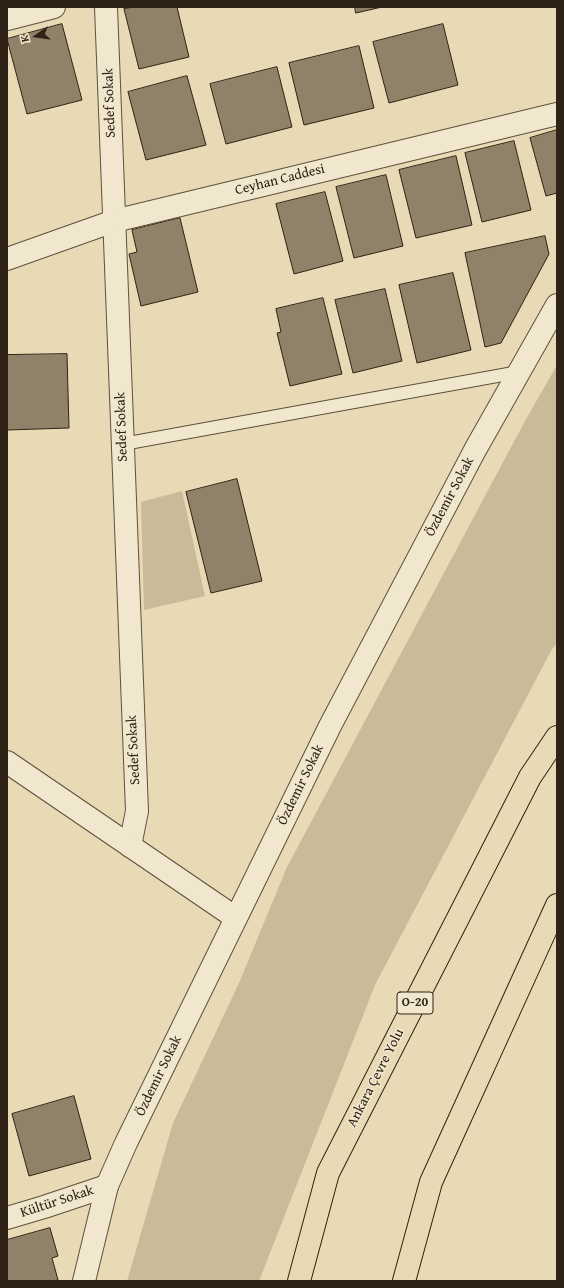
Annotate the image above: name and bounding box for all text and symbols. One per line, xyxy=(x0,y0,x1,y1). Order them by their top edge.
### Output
north arrow xyxy=(16,16,56,56)
text: K xyxy=(16,34,33,44)
street label: Sedef Sokak xyxy=(100,68,120,138)
street label: Ceyhan Caddesi xyxy=(233,161,327,199)
street label: Sedef Sokak xyxy=(112,392,132,462)
street label: Özdemir Sokak xyxy=(422,454,478,540)
street label: Sedef Sokak xyxy=(124,715,144,785)
street label: Özdemir Sokak xyxy=(274,742,328,828)
road number: O-20 xyxy=(397,992,433,1014)
street label: Ankara Çevre Yolu xyxy=(344,1026,408,1130)
street label: Özdemir Sokak xyxy=(132,1033,186,1119)
street label: Kültür Sokak xyxy=(18,1182,96,1222)

